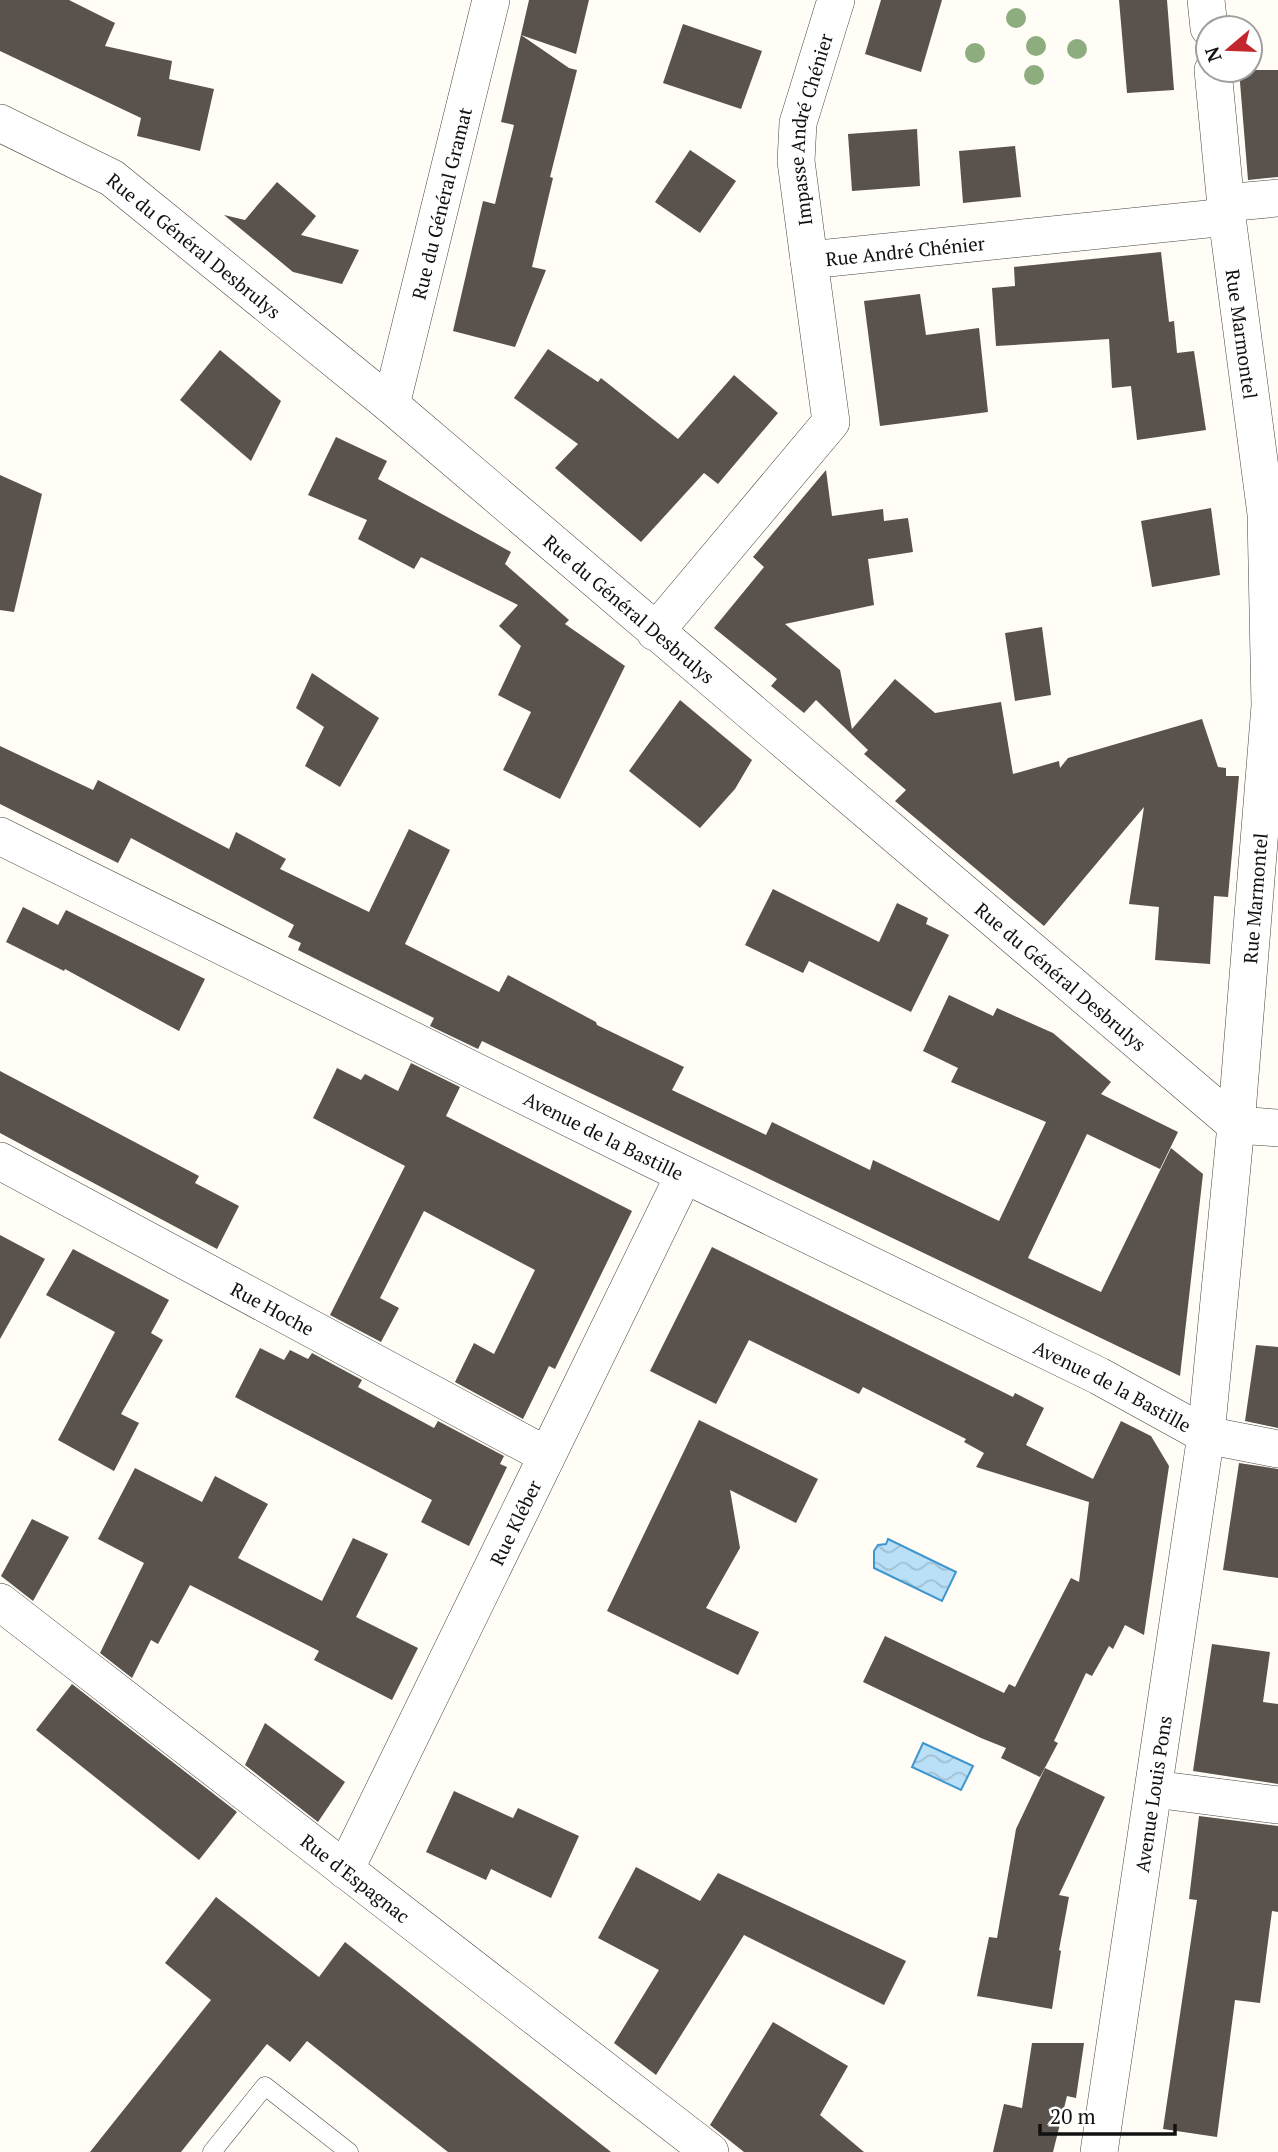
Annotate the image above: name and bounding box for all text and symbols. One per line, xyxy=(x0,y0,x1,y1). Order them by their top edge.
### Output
north arrow xyxy=(1194,14,1264,84)
street label: Impasse André Chénier xyxy=(783,29,838,227)
text: N xyxy=(1198,43,1227,66)
street label: Rue du Général Gramat xyxy=(405,104,477,302)
street label: Rue du Général Desbrulys xyxy=(102,167,287,323)
street label: Rue André Chénier xyxy=(824,229,987,271)
street label: Rue Marmontel xyxy=(1221,267,1263,401)
street label: Rue du Général Desbrulys xyxy=(539,528,721,688)
street label: Rue Marmontel xyxy=(1237,832,1272,965)
street label: Rue du Général Desbrulys xyxy=(970,896,1152,1056)
street label: Avenue de la Bastille xyxy=(520,1085,688,1185)
street label: Rue Hoche xyxy=(227,1275,319,1341)
street label: Avenue de la Bastille xyxy=(1030,1334,1196,1437)
street label: Rue Kléber xyxy=(483,1475,546,1569)
street label: Avenue Louis Pons xyxy=(1128,1714,1176,1874)
street label: Rue d'Espagnac xyxy=(296,1827,415,1928)
scale bar xyxy=(1040,2092,1175,2136)
text: 20 m xyxy=(1050,2102,1096,2130)

